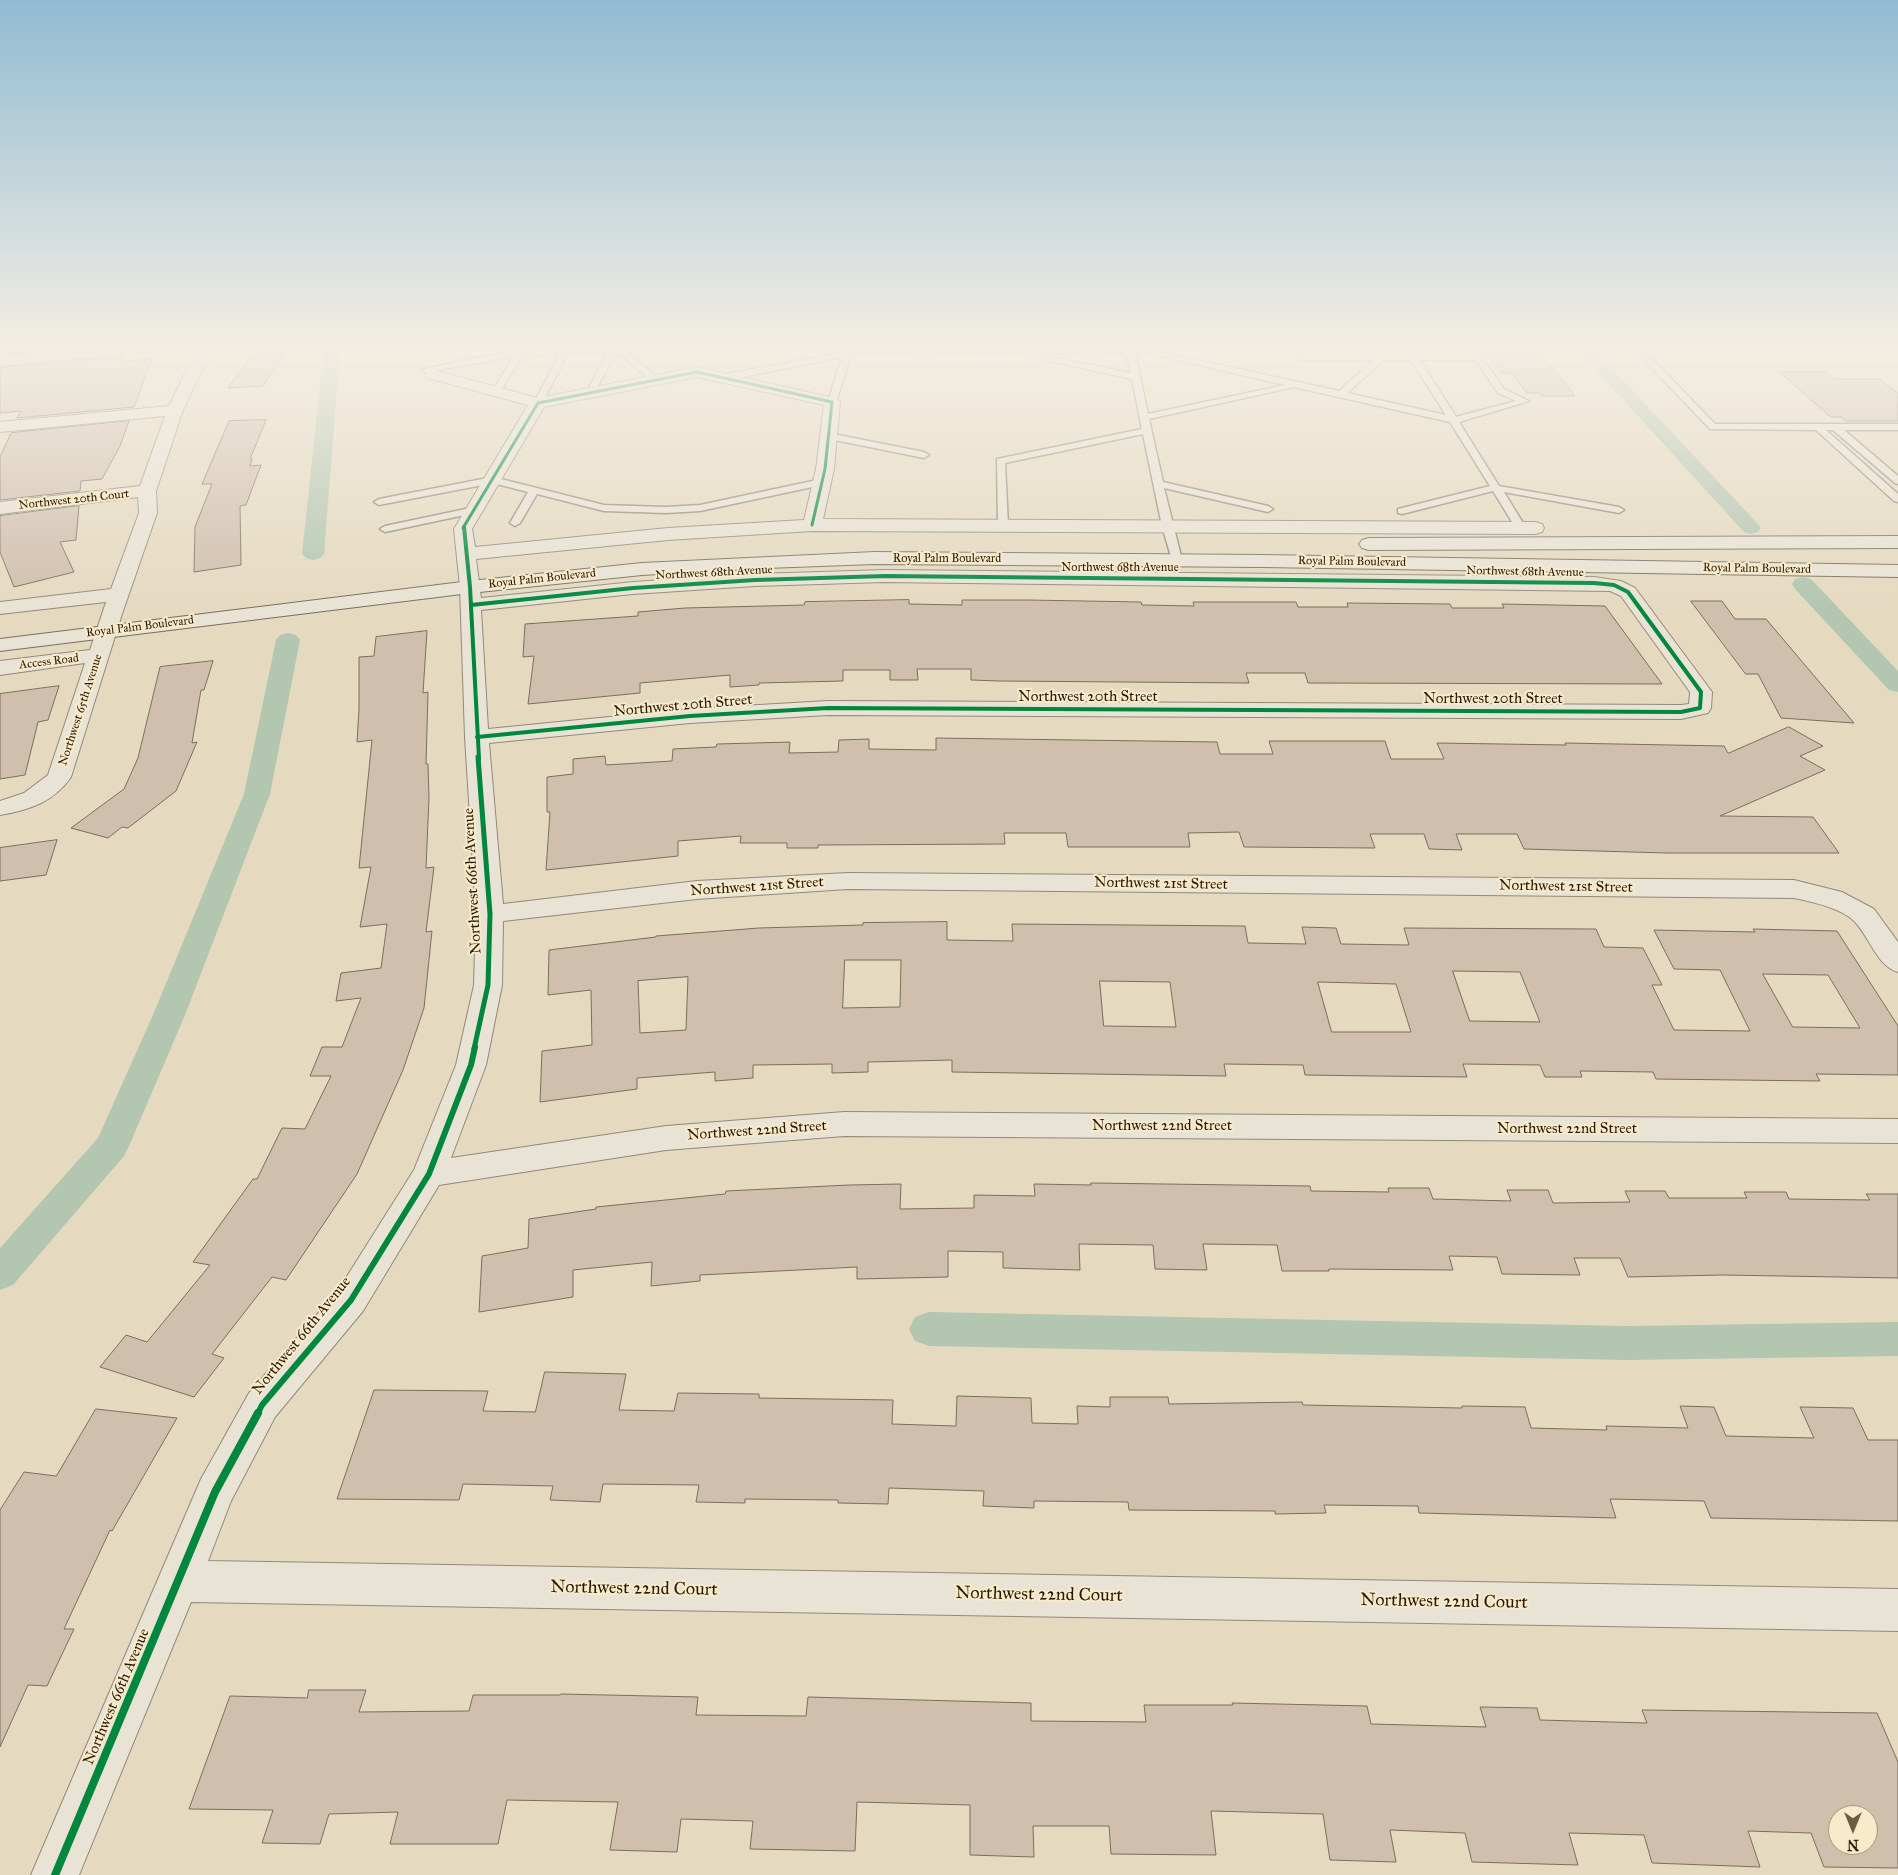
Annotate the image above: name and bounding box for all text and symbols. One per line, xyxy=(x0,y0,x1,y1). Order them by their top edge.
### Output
street label: Northwest 20th Court xyxy=(18,487,130,513)
street label: Royal Palm Boulevard xyxy=(893,552,1001,566)
street label: Royal Palm Boulevard xyxy=(1298,554,1406,570)
street label: Northwest 68th Avenue xyxy=(1061,561,1179,575)
street label: Royal Palm Boulevard xyxy=(1703,561,1811,577)
street label: Northwest 68th Avenue xyxy=(655,563,773,583)
street label: Northwest 68th Avenue xyxy=(1466,564,1584,580)
street label: Royal Palm Boulevard xyxy=(487,566,597,592)
street label: Royal Palm Boulevard xyxy=(85,613,195,641)
street label: Access Road xyxy=(18,651,80,673)
street label: Northwest 65th Avenue xyxy=(56,652,106,768)
street label: Northwest 20th Street xyxy=(1018,688,1158,706)
street label: Northwest 20th Street xyxy=(1423,690,1563,708)
street label: Northwest 20th Street xyxy=(613,691,753,721)
street label: Northwest 66th Avenue xyxy=(460,807,486,955)
street label: Northwest 21st Street xyxy=(690,873,824,901)
street label: Northwest 21st Street xyxy=(1094,874,1228,894)
street label: Northwest 21st Street xyxy=(1499,877,1633,897)
street label: Northwest 22nd Street xyxy=(687,1117,827,1145)
street label: Northwest 22nd Street xyxy=(1092,1117,1232,1135)
street label: Northwest 22nd Street xyxy=(1497,1120,1637,1138)
street label: Northwest 66th Avenue xyxy=(249,1273,355,1399)
street label: Northwest 22nd Court xyxy=(550,1577,718,1601)
street label: Northwest 22nd Court xyxy=(955,1583,1123,1607)
street label: Northwest 22nd Court xyxy=(1360,1590,1528,1614)
street label: Northwest 66th Avenue xyxy=(80,1626,154,1768)
north arrow xyxy=(1828,1805,1878,1855)
text: N xyxy=(1847,1836,1859,1853)

